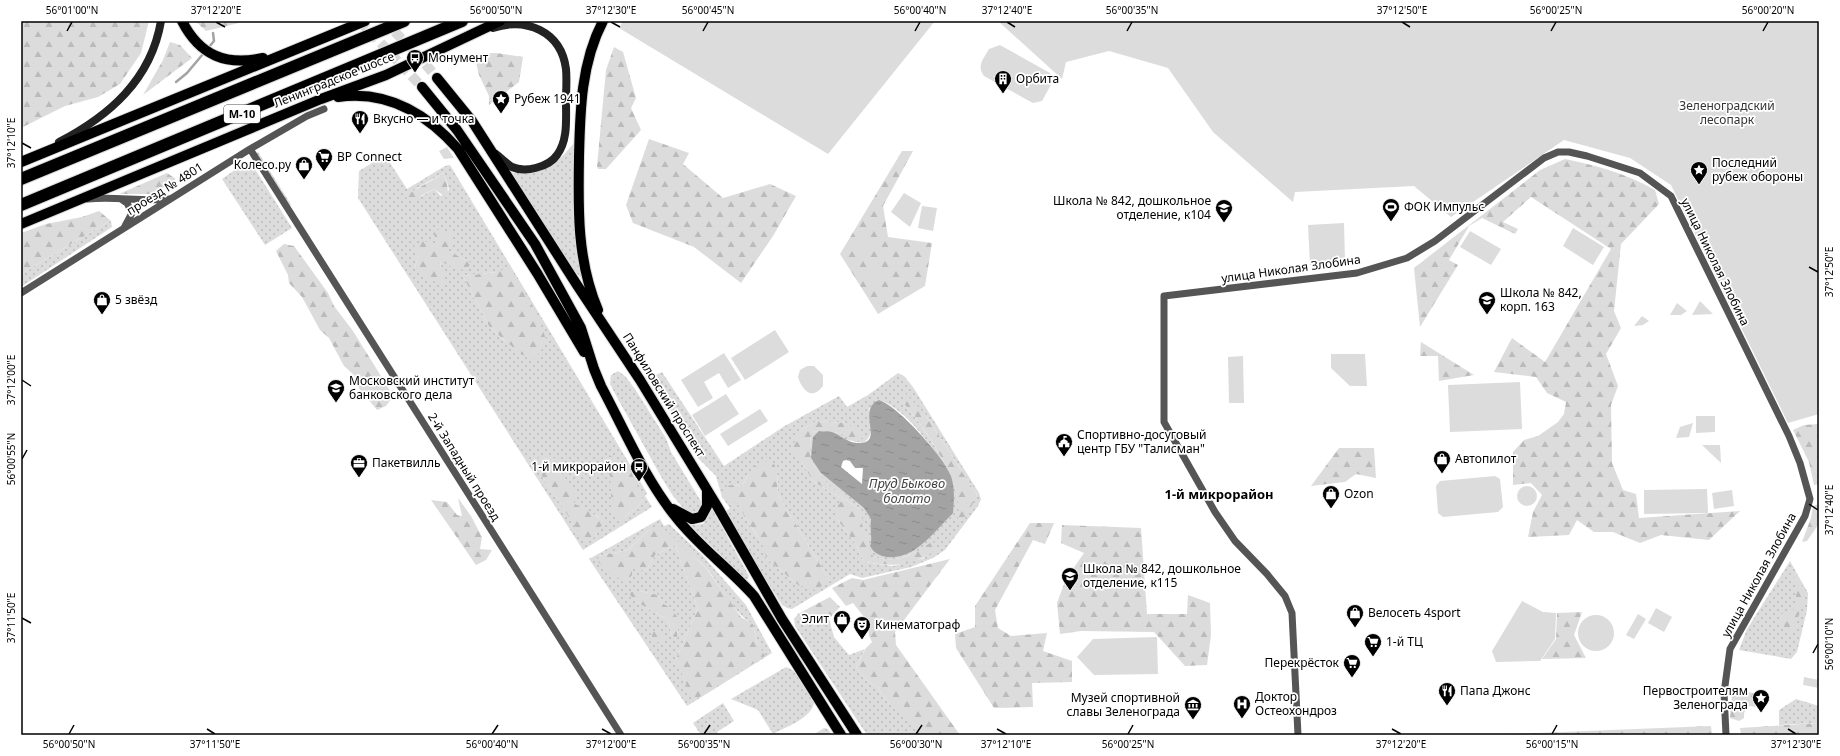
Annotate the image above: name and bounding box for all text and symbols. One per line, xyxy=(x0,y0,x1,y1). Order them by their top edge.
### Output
text: 56°01'00"N xyxy=(46,3,98,17)
text: 37°12'20"E xyxy=(191,3,241,17)
text: 56°00'50"N xyxy=(470,3,522,17)
text: 37°12'30"E xyxy=(586,3,636,17)
text: 56°00'45"N xyxy=(682,3,734,17)
text: 56°00'40"N xyxy=(894,3,946,17)
text: 37°12'40"E xyxy=(982,3,1032,17)
text: 56°00'35"N xyxy=(1106,3,1158,17)
text: 37°12'50"E xyxy=(1377,3,1427,17)
text: 56°00'25"N xyxy=(1530,3,1582,17)
text: 56°00'20"N xyxy=(1742,3,1794,17)
street label: Ленинградское шоссе xyxy=(271,47,397,112)
bus stop icon: Монумент xyxy=(405,48,425,73)
place label: Монумент xyxy=(428,49,489,66)
building icon: Орбита xyxy=(993,69,1013,94)
place label: Орбита xyxy=(1016,70,1059,87)
place icon: Рубеж 1941 xyxy=(491,89,511,114)
place label: Рубеж 1941 xyxy=(514,90,581,107)
park label: Зеленоградский лесопарк xyxy=(1679,97,1775,128)
road number: М-10 xyxy=(224,105,260,123)
restaurant icon: Вкусно — и точка xyxy=(350,109,370,134)
place label: Вкусно — и точка xyxy=(373,110,475,127)
text: 37°12'10"E xyxy=(4,118,18,168)
supermarket icon: ВР Connect xyxy=(314,147,334,172)
place label: ВР Connect xyxy=(337,148,402,165)
place label: Последний рубеж обороны xyxy=(1712,154,1803,185)
shop icon: Колесо.ру xyxy=(294,155,314,180)
place label: Колесо.ру xyxy=(234,156,292,173)
street label: проезд № 4801 xyxy=(123,158,206,219)
place icon: Последний рубеж обороны xyxy=(1689,160,1709,185)
place label: Школа № 842, дошкольное отделение, к104 xyxy=(1053,192,1211,223)
street label: улица Николая Злобина xyxy=(1677,195,1754,329)
sports icon: ФОК Импульс xyxy=(1381,197,1401,222)
school or university icon: Школа № 842, дошкольное отделение, к104 xyxy=(1214,198,1234,223)
place label: ФОК Импульс xyxy=(1404,198,1484,215)
text: 37°12'50"E xyxy=(1822,247,1836,297)
street label: улица Николая Злобина xyxy=(1220,250,1362,287)
place label: Школа № 842, корп. 163 xyxy=(1500,284,1582,315)
shop icon: 5 звёзд xyxy=(92,290,112,315)
school or university icon: Школа № 842, корп. 163 xyxy=(1477,290,1497,315)
place label: 5 звёзд xyxy=(115,291,158,308)
street label: Панфиловский проспект xyxy=(619,329,710,461)
text: 37°12'00"E xyxy=(4,355,18,405)
place label: Московский институт банковского дела xyxy=(349,372,475,403)
school or university icon: Московский институт банковского дела xyxy=(326,378,346,403)
street label: 2-й Западный проезд xyxy=(424,409,505,525)
place label: Спортивно-досуговый центр ГБУ "Талисман" xyxy=(1077,426,1206,457)
public building icon: Спортивно-досуговый центр ГБУ "Талисман" xyxy=(1054,432,1074,457)
text: 56°00'55"N xyxy=(4,433,18,485)
shop icon: Автопилот xyxy=(1432,449,1452,474)
place label: Автопилот xyxy=(1455,450,1517,467)
office icon: Пакетвилль xyxy=(349,453,369,478)
place label: Пакетвилль xyxy=(372,454,441,471)
bus stop icon: 1-й микрорайон xyxy=(629,457,649,482)
place label: 1-й микрорайон xyxy=(531,458,626,475)
water label: Пруд Быково болото xyxy=(869,474,945,507)
shop icon: Ozon xyxy=(1321,484,1341,509)
district label: 1-й микрорайон xyxy=(1164,485,1274,503)
place label: Ozon xyxy=(1344,485,1374,502)
text: 37°12'40"E xyxy=(1822,485,1836,535)
street label: улица Николая Злобина xyxy=(1717,509,1800,640)
place label: Школа № 842, дошкольное отделение, к115 xyxy=(1083,560,1241,591)
school or university icon: Школа № 842, дошкольное отделение, к115 xyxy=(1060,566,1080,591)
text: 37°11'50"E xyxy=(4,593,18,643)
shop icon: Велосеть 4sport xyxy=(1345,603,1365,628)
place label: Велосеть 4sport xyxy=(1368,604,1461,621)
shop icon: Элит xyxy=(832,609,852,634)
place label: Элит xyxy=(801,610,829,627)
theatre icon: Кинематограф xyxy=(852,615,872,640)
place label: Кинематограф xyxy=(875,616,961,633)
text: 56°00'10"N xyxy=(1822,618,1836,670)
supermarket icon: 1-й ТЦ xyxy=(1363,632,1383,657)
place label: 1-й ТЦ xyxy=(1386,633,1423,650)
supermarket icon: Перекрёсток xyxy=(1342,653,1362,678)
place label: Перекрёсток xyxy=(1265,654,1340,671)
restaurant icon: Папа Джонс xyxy=(1437,681,1457,706)
place label: Папа Джонс xyxy=(1460,682,1531,699)
place label: Первостроителям Зеленограда xyxy=(1643,682,1748,713)
place label: Доктор Остеохондроз xyxy=(1255,688,1337,719)
place icon: Первостроителям Зеленограда xyxy=(1751,688,1771,713)
place label: Музей спортивной славы Зеленограда xyxy=(1067,689,1180,720)
hospital icon: Доктор Остеохондроз xyxy=(1232,694,1252,719)
museum icon: Музей спортивной славы Зеленограда xyxy=(1183,695,1203,720)
text: 56°00'50"N xyxy=(43,737,95,751)
text: 37°11'50"E xyxy=(190,737,240,751)
text: 56°00'40"N xyxy=(466,737,518,751)
text: 37°12'00"E xyxy=(586,737,636,751)
text: 56°00'35"N xyxy=(678,737,730,751)
text: 56°00'30"N xyxy=(890,737,942,751)
text: 37°12'10"E xyxy=(981,737,1031,751)
text: 56°00'25"N xyxy=(1102,737,1154,751)
text: 37°12'20"E xyxy=(1376,737,1426,751)
text: 56°00'15"N xyxy=(1526,737,1578,751)
text: 37°12'30"E xyxy=(1771,737,1821,751)

